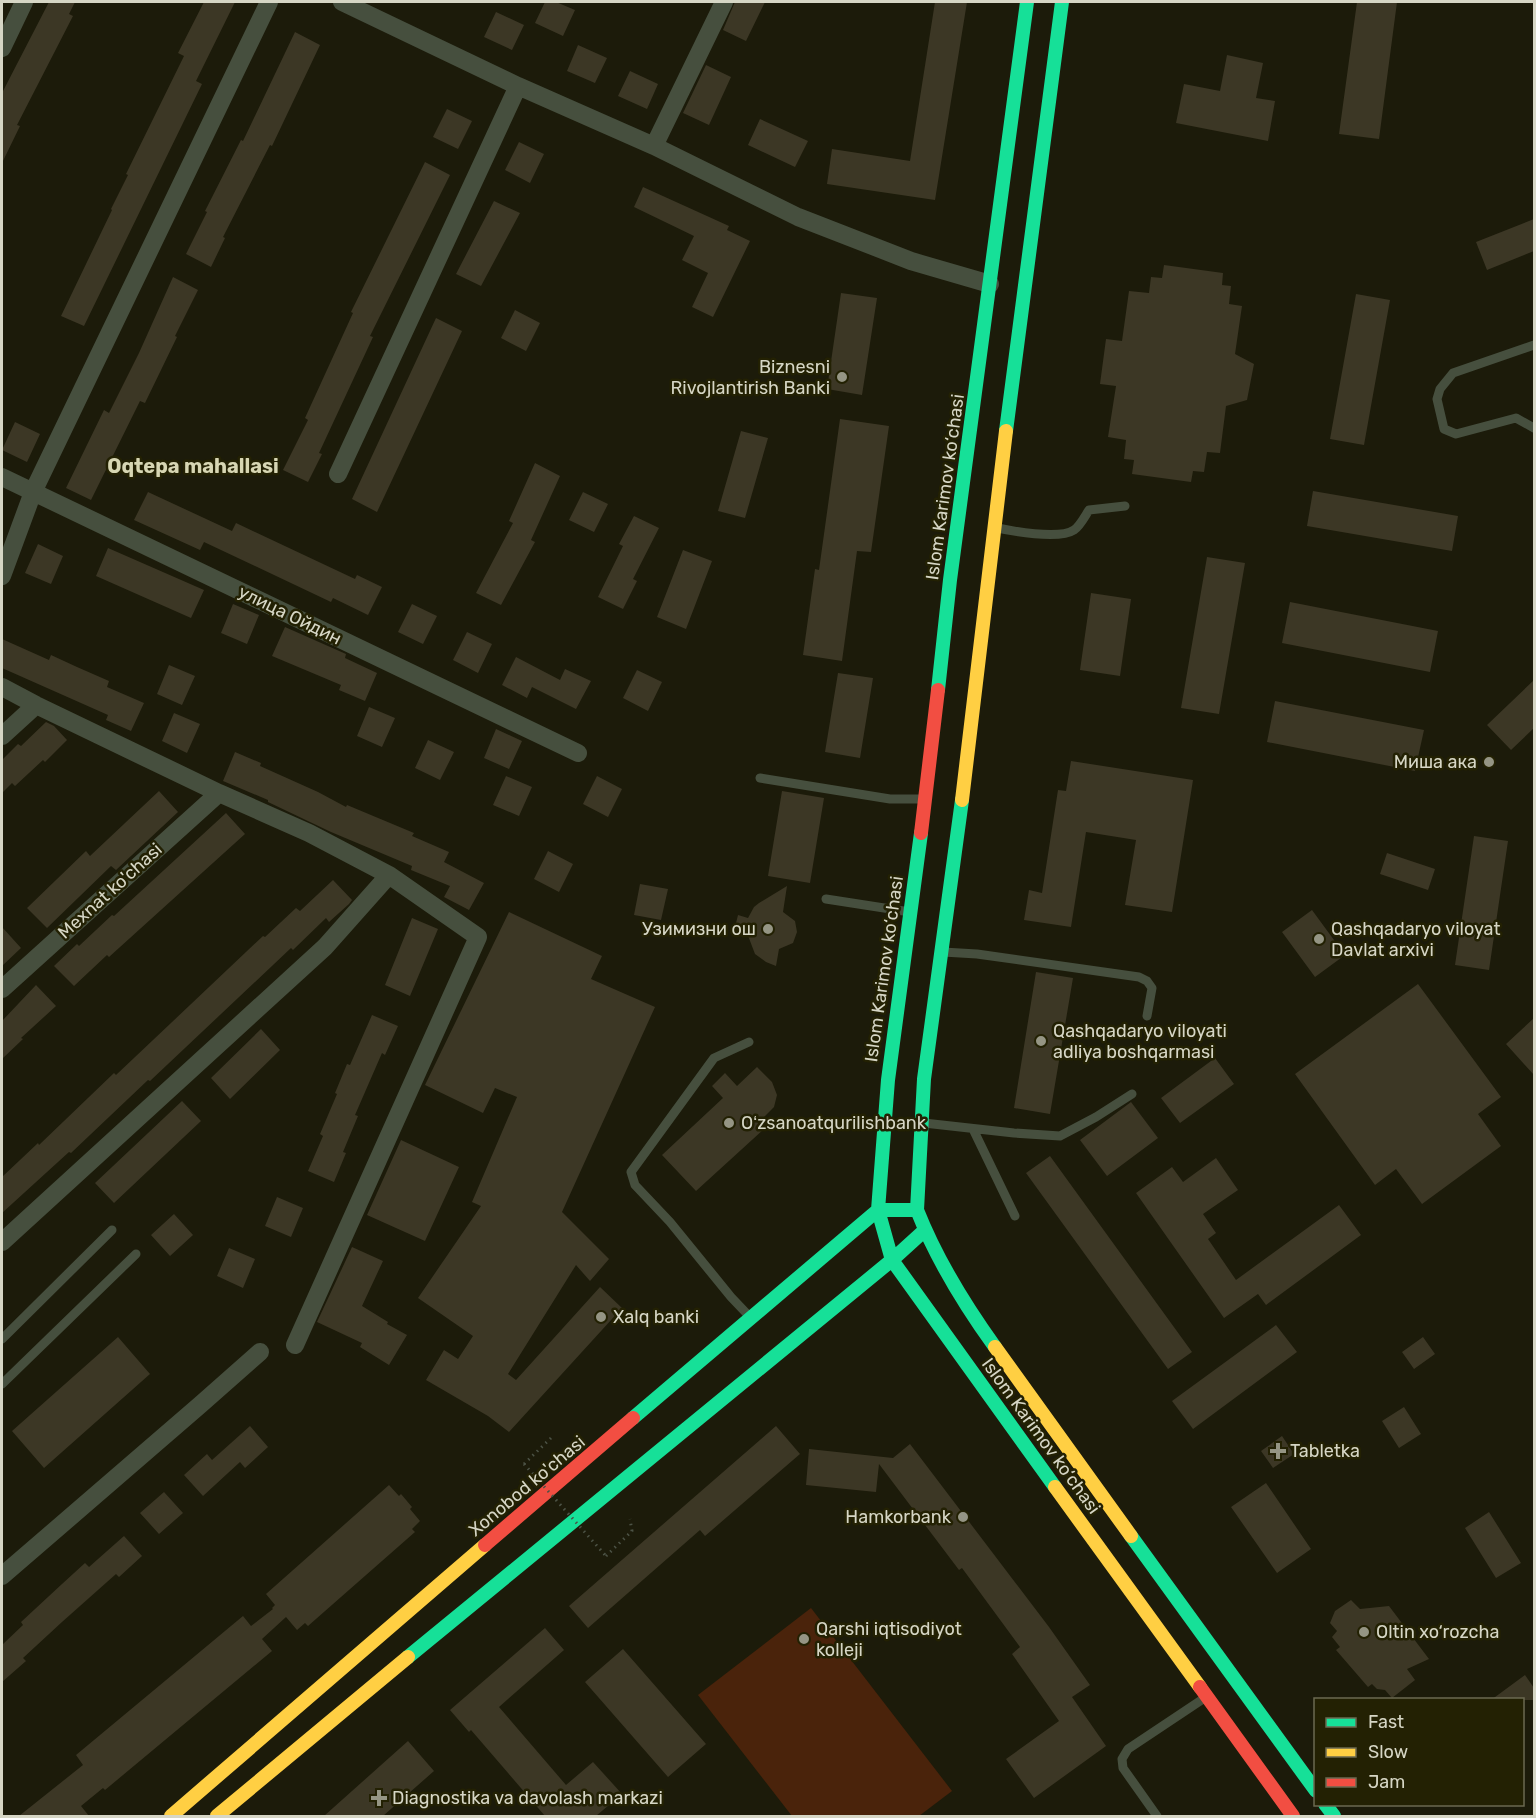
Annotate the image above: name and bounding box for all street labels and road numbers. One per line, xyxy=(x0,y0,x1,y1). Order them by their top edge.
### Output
street label: Islom Karimov ko‘chasi xyxy=(921,393,969,581)
street label: улица Ойдин xyxy=(235,581,345,649)
street label: Mexnat ko'chasi xyxy=(53,838,167,944)
street label: Islom Karimov ko‘chasi xyxy=(860,875,908,1063)
street label: Islom Karimov ko‘chasi xyxy=(977,1354,1105,1518)
street label: Xonobod ko'chasi xyxy=(464,1431,590,1541)

